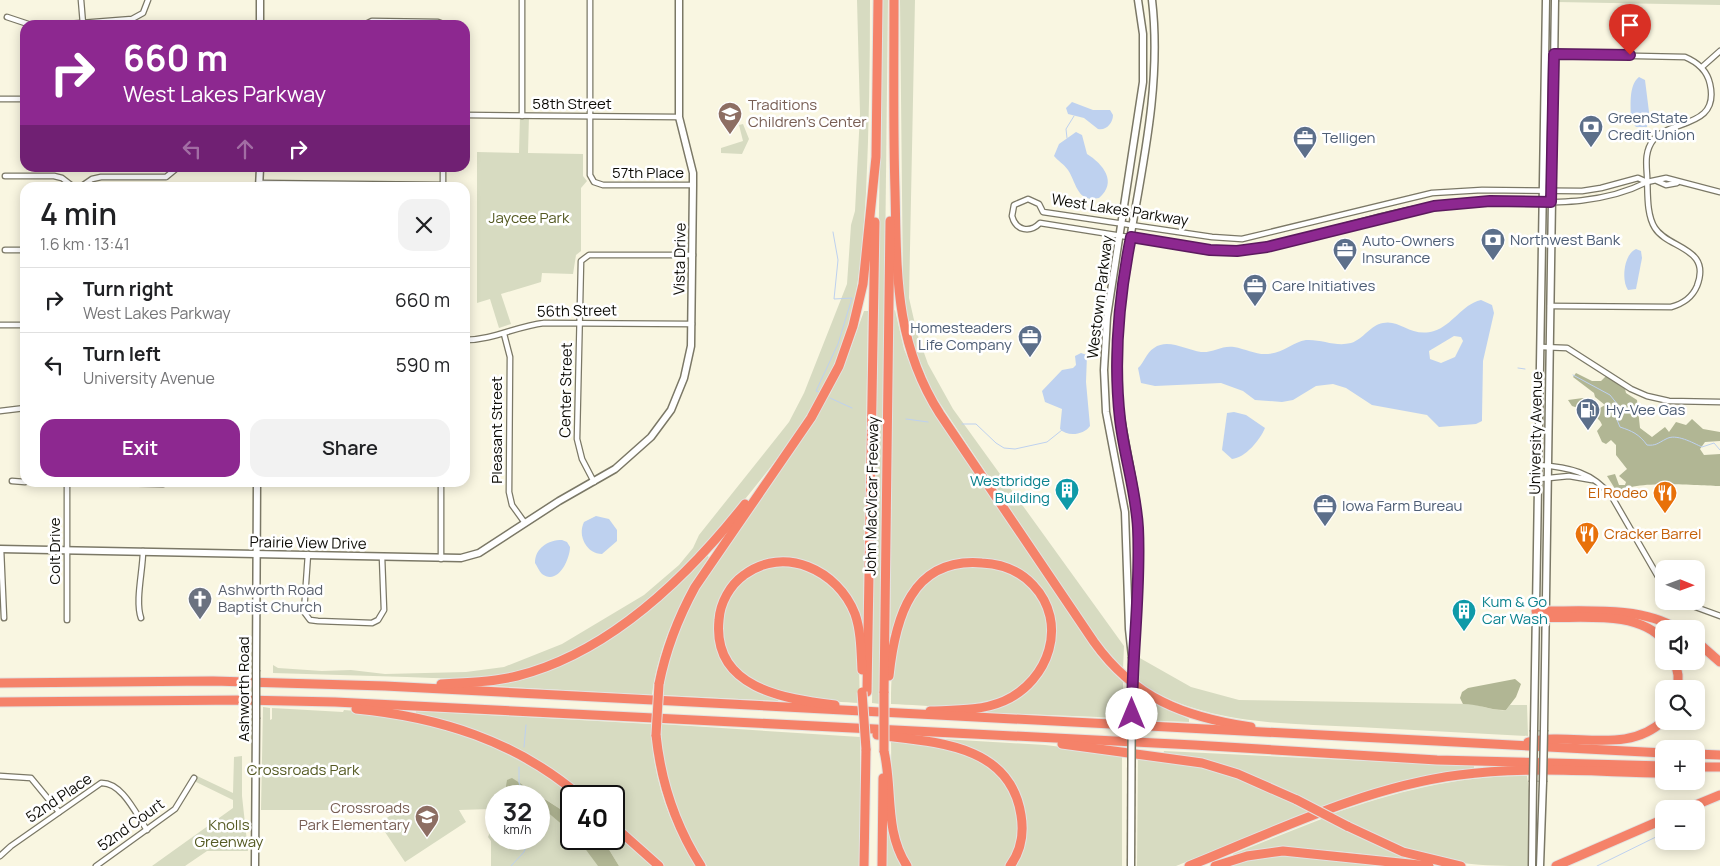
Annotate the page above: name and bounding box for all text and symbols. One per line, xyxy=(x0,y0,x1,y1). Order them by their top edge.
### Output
pin xyxy=(1609,4,1651,55)
icon: arrive xyxy=(1616,11,1644,39)
text: 660 m xyxy=(123,34,228,82)
icon: right xyxy=(40,40,105,105)
text: West Lakes Parkway xyxy=(123,79,326,109)
street label: 58th Street xyxy=(532,93,612,114)
place label: Traditions Children's Center xyxy=(748,94,867,132)
school or university icon: Traditions Children's Center xyxy=(717,101,743,135)
place label: GreenState Credit Union xyxy=(1608,107,1695,145)
bank icon: GreenState Credit Union xyxy=(1578,114,1604,148)
office icon: Telligen xyxy=(1292,125,1318,159)
place label: Telligen xyxy=(1322,127,1375,148)
icon: left xyxy=(178,135,206,163)
icon: ahead xyxy=(231,135,259,163)
icon: right xyxy=(284,135,312,163)
street label: 57th Place xyxy=(612,162,684,183)
street label: West Lakes Parkway xyxy=(1050,188,1190,231)
text: 4 min xyxy=(40,193,117,234)
button: close xyxy=(398,199,450,251)
park label: Jaycee Park xyxy=(489,207,570,228)
street label: Vista Drive xyxy=(668,222,691,295)
bank icon: Northwest Bank xyxy=(1480,227,1506,261)
place label: Northwest Bank xyxy=(1510,229,1621,250)
place label: Auto-Owners Insurance xyxy=(1362,230,1454,268)
text: 1.6 km · 13:41 xyxy=(40,233,130,255)
street label: Westown Parkway xyxy=(1082,234,1118,360)
office icon: Auto-Owners Insurance xyxy=(1332,237,1358,271)
office icon: Care Initiatives xyxy=(1242,273,1268,307)
place label: Care Initiatives xyxy=(1272,275,1375,296)
text: Turn right xyxy=(83,276,173,302)
icon: right xyxy=(40,286,68,314)
text: 660 m xyxy=(395,287,450,313)
street label: 56th Street xyxy=(537,299,617,322)
text: West Lakes Parkway xyxy=(83,302,231,324)
place label: Homesteaders Life Company xyxy=(910,317,1012,355)
office icon: Homesteaders Life Company xyxy=(1017,324,1043,358)
text: Turn left xyxy=(83,341,161,367)
street label: Center Street xyxy=(554,342,577,438)
icon: left xyxy=(40,351,68,379)
text: 590 m xyxy=(396,352,450,378)
text: University Avenue xyxy=(83,367,215,389)
street label: University Avenue xyxy=(1524,371,1547,495)
street label: Pleasant Street xyxy=(486,376,507,484)
fuel station icon: Hy-Vee Gas xyxy=(1575,397,1601,431)
place label: Hy-Vee Gas xyxy=(1606,399,1685,420)
street label: John MacVicar Freeway xyxy=(860,416,883,576)
button: Exit xyxy=(40,419,240,477)
button: Share xyxy=(250,419,450,477)
place label: Westbridge Building xyxy=(970,470,1050,508)
building icon: Westbridge Building xyxy=(1054,477,1080,511)
restaurant icon: El Rodeo xyxy=(1652,480,1678,514)
place label: El Rodeo xyxy=(1588,482,1648,503)
office icon: Iowa Farm Bureau xyxy=(1312,493,1338,527)
place label: Iowa Farm Bureau xyxy=(1342,495,1462,516)
street label: Colt Drive xyxy=(44,517,65,585)
restaurant icon: Cracker Barrel xyxy=(1574,521,1600,555)
place label: Cracker Barrel xyxy=(1604,523,1701,544)
street label: Prairie View Drive xyxy=(249,531,367,554)
north arrow xyxy=(1655,560,1705,610)
map controls xyxy=(1655,560,1705,850)
place label: Ashworth Road Baptist Church xyxy=(218,579,323,617)
church icon: Ashworth Road Baptist Church xyxy=(187,586,213,620)
place label: Kum & Go Car Wash xyxy=(1482,591,1548,629)
building icon: Kum & Go Car Wash xyxy=(1451,598,1477,632)
button: sound xyxy=(1655,620,1705,670)
street label: Ashworth Road xyxy=(233,636,254,742)
button: search xyxy=(1655,680,1705,730)
position arrow xyxy=(1105,687,1157,739)
button: + xyxy=(1655,740,1705,790)
park label: Crossroads Park xyxy=(247,759,360,780)
street label: 52nd Place xyxy=(22,768,96,827)
speed limit sign: 40 xyxy=(560,785,625,850)
street label: 52nd Court xyxy=(93,793,168,856)
text: 32 xyxy=(503,794,532,829)
place label: Crossroads Park Elementary xyxy=(299,797,410,835)
button: − xyxy=(1655,800,1705,850)
school or university icon: Crossroads Park Elementary xyxy=(414,804,440,838)
park label: Knolls Greenway xyxy=(195,814,264,852)
text: km/h xyxy=(504,821,531,838)

